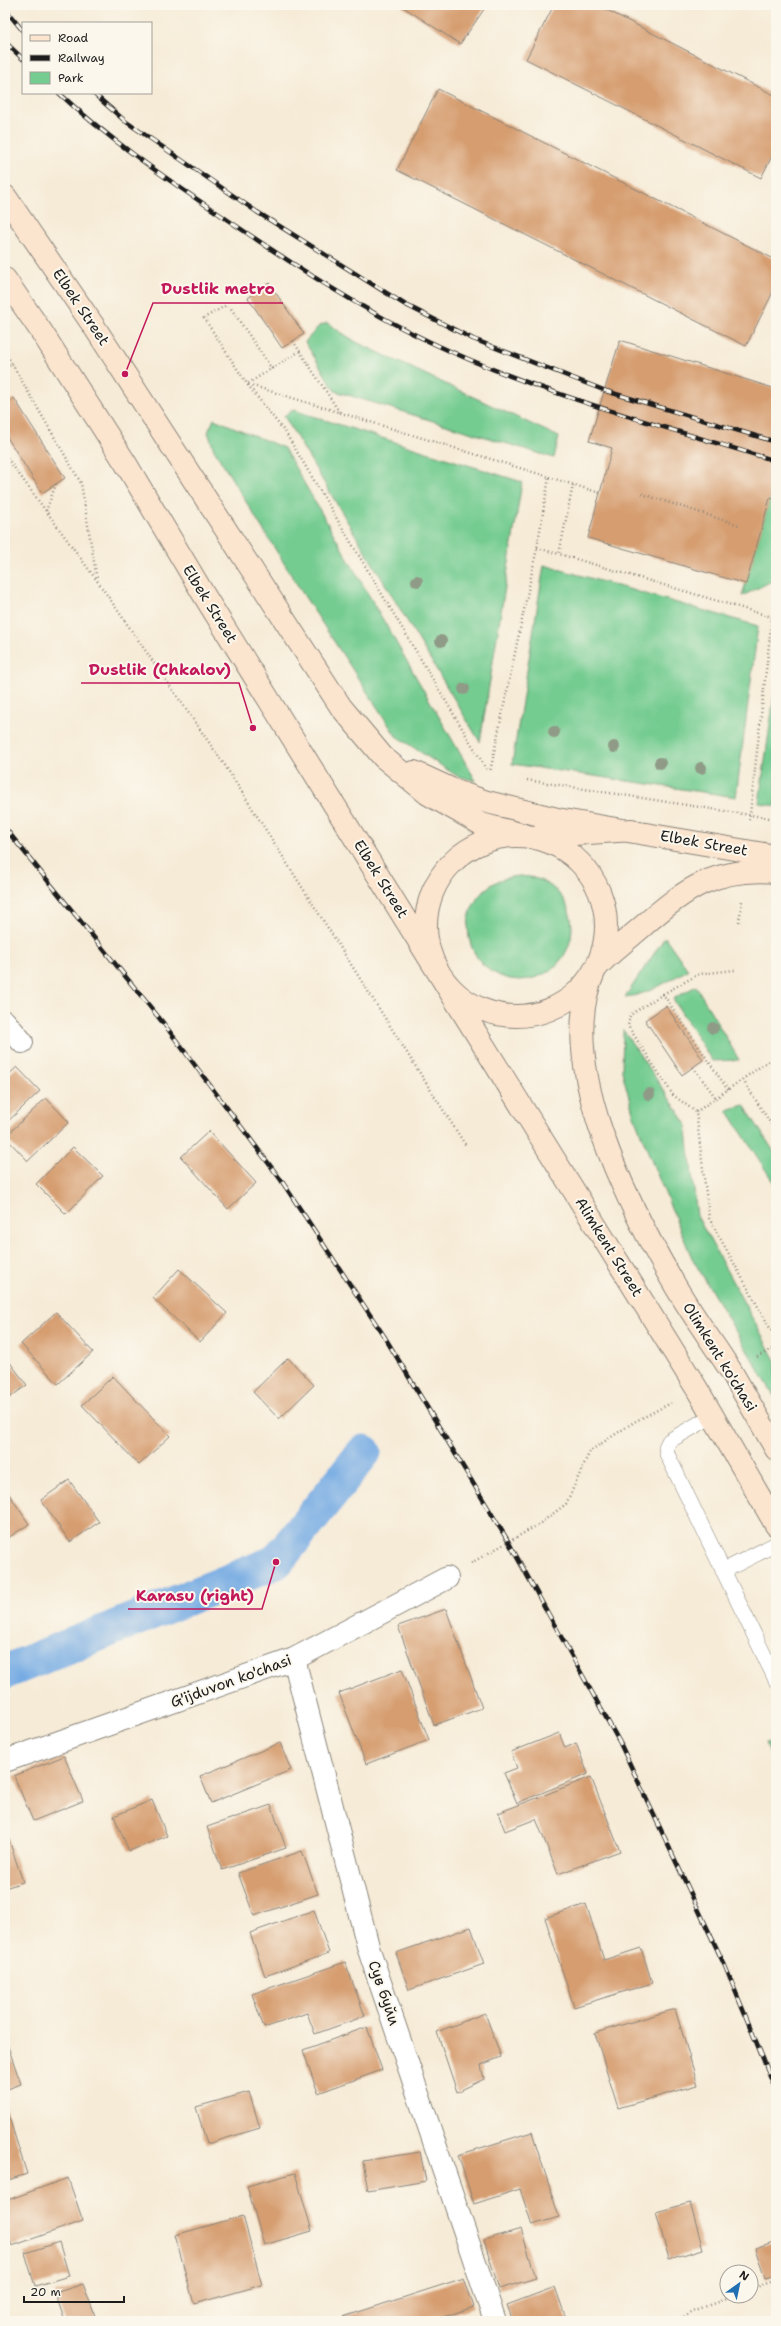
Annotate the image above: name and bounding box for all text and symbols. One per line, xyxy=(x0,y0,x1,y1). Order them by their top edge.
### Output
legend xyxy=(22,22,152,94)
text: Road xyxy=(58,30,89,46)
text: Railway xyxy=(58,50,105,66)
text: Park xyxy=(58,70,84,86)
street label: Elbek Street xyxy=(48,265,114,349)
callout: Dustlik metro xyxy=(153,275,283,303)
text: Dustlik metro xyxy=(161,278,275,299)
street label: Elbek Street xyxy=(178,561,242,647)
callout: Dustlik (Chkalov) xyxy=(81,655,239,683)
text: Dustlik (Chkalov) xyxy=(89,659,231,680)
street label: Elbek Street xyxy=(659,825,749,861)
street label: Elbek Street xyxy=(349,836,413,922)
street label: Alimkent Street xyxy=(570,1194,648,1300)
street label: Olimkent ko'chasi xyxy=(678,1298,762,1416)
callout: Karasu (right) xyxy=(128,1581,262,1609)
text: Karasu (right) xyxy=(136,1585,254,1606)
street label: G'ijduvon ko'chasi xyxy=(168,1650,294,1712)
street label: Сув буйи xyxy=(364,1958,404,2028)
north arrow xyxy=(719,2264,759,2304)
text: N xyxy=(736,2267,752,2285)
scale bar xyxy=(24,2278,124,2304)
text: 20 m xyxy=(30,2284,61,2300)

